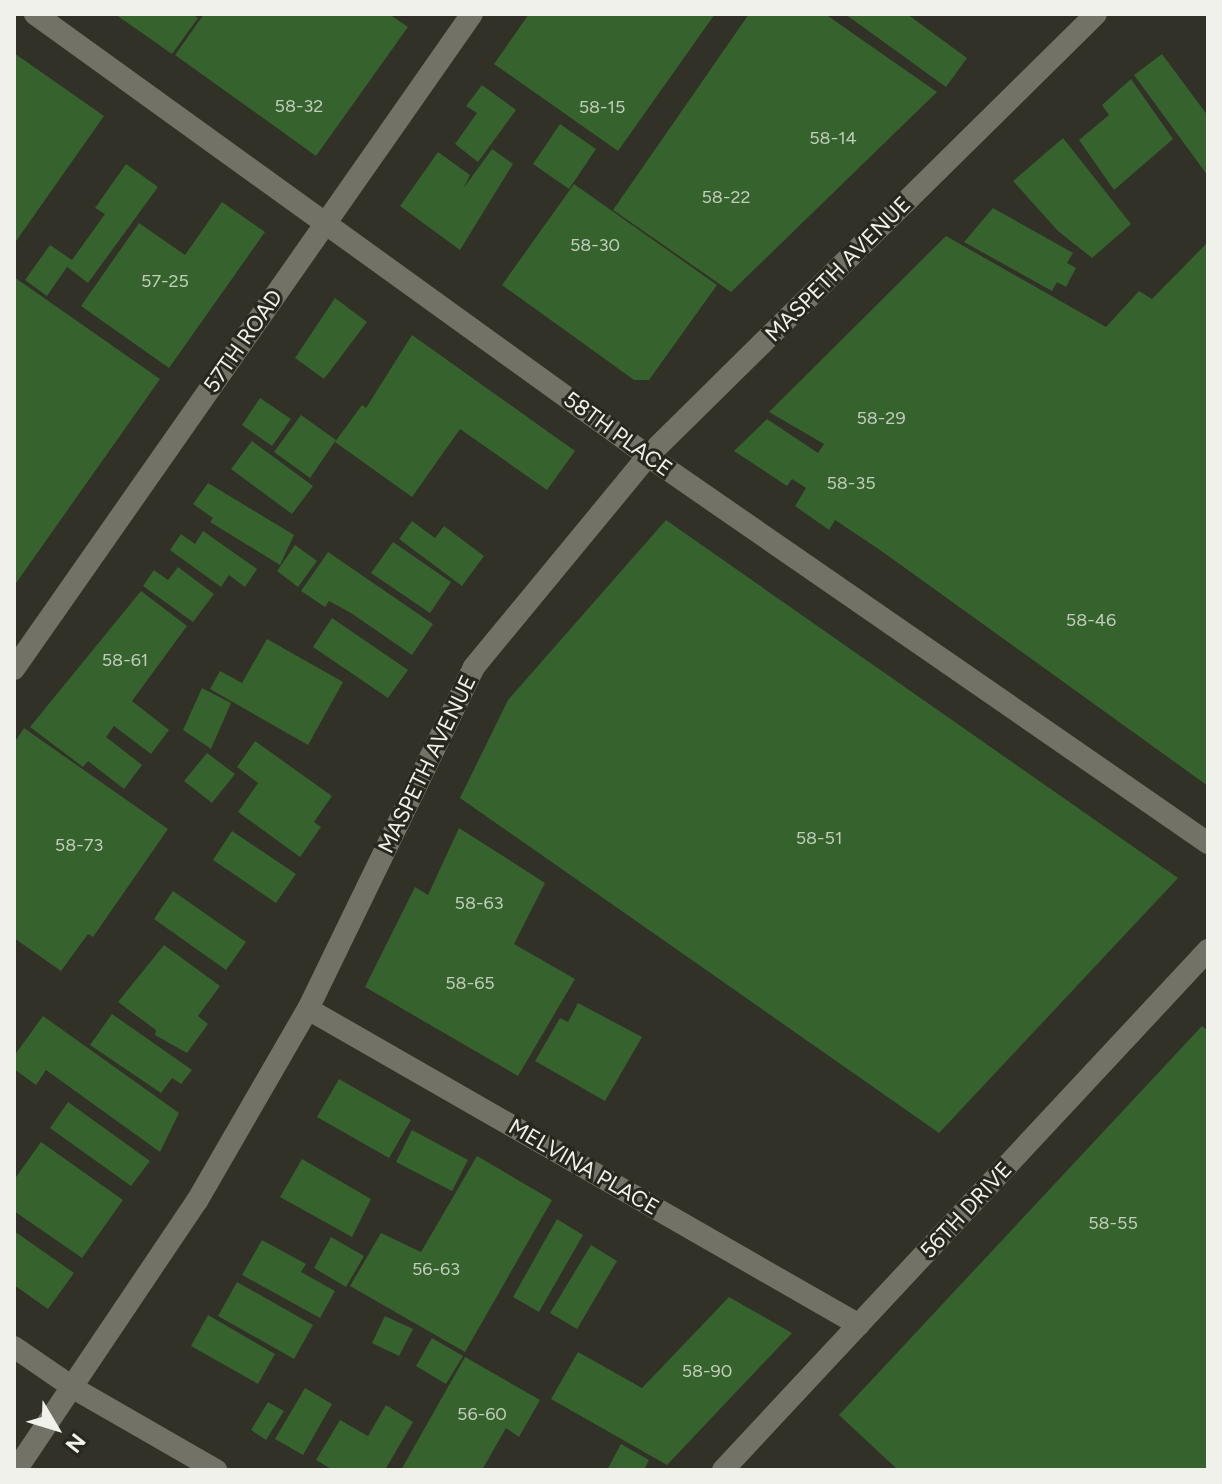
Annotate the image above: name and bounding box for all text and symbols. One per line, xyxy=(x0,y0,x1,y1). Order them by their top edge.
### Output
house number: 58-32 xyxy=(275,95,323,117)
house number: 58-15 xyxy=(579,96,625,118)
house number: 58-14 xyxy=(809,127,857,149)
house number: 58-22 xyxy=(701,186,751,208)
street label: MASPETH AVENUE xyxy=(760,191,916,347)
house number: 58-30 xyxy=(570,234,620,256)
house number: 57-25 xyxy=(141,270,189,292)
street label: 57TH ROAD xyxy=(198,285,288,397)
street label: 58TH PLACE xyxy=(559,386,677,482)
house number: 58-29 xyxy=(856,407,906,429)
house number: 58-35 xyxy=(826,472,876,494)
house number: 58-46 xyxy=(1066,609,1116,631)
house number: 58-61 xyxy=(102,649,148,671)
street label: MASPETH AVENUE xyxy=(372,671,482,857)
house number: 58-51 xyxy=(796,827,842,849)
house number: 58-73 xyxy=(55,834,103,856)
house number: 58-63 xyxy=(455,892,503,914)
house number: 58-65 xyxy=(445,972,495,994)
street label: MELVINA PLACE xyxy=(504,1113,664,1221)
street label: 56TH DRIVE xyxy=(915,1156,1017,1264)
house number: 58-55 xyxy=(1088,1212,1138,1234)
house number: 56-63 xyxy=(412,1258,460,1280)
house number: 58-90 xyxy=(682,1360,732,1382)
north arrow xyxy=(16,1388,96,1468)
house number: 56-60 xyxy=(457,1403,507,1425)
text: N xyxy=(59,1428,91,1458)

